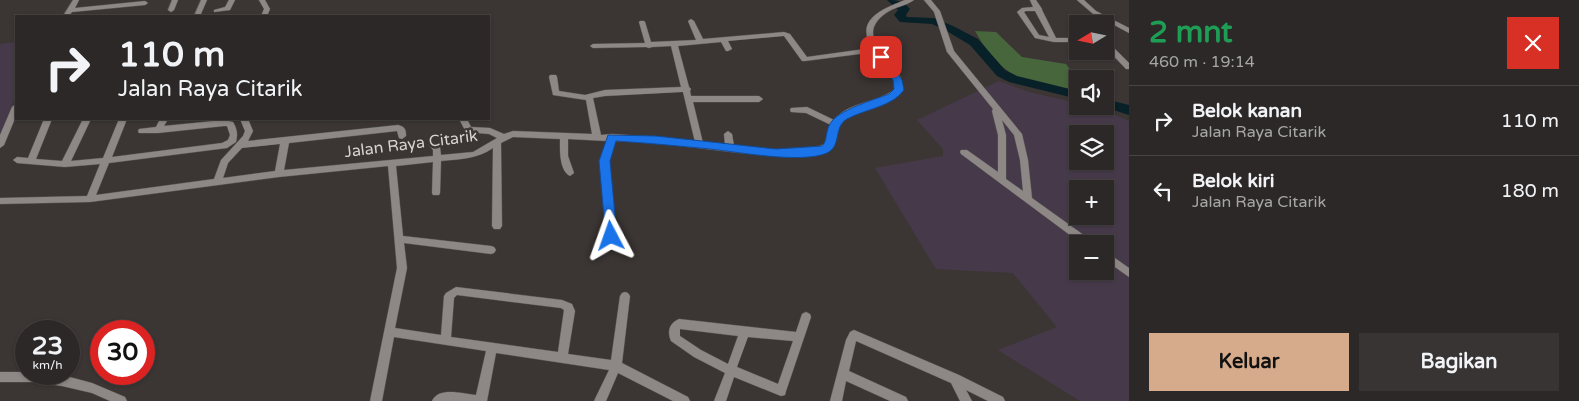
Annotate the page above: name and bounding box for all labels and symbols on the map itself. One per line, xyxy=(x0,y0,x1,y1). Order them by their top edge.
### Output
north arrow xyxy=(1069,15,1114,60)
pin xyxy=(860,36,902,78)
street label: Jalan Raya Citarik xyxy=(343,126,479,162)
position arrow xyxy=(584,209,636,261)
speed limit sign: 30 xyxy=(90,320,155,385)

